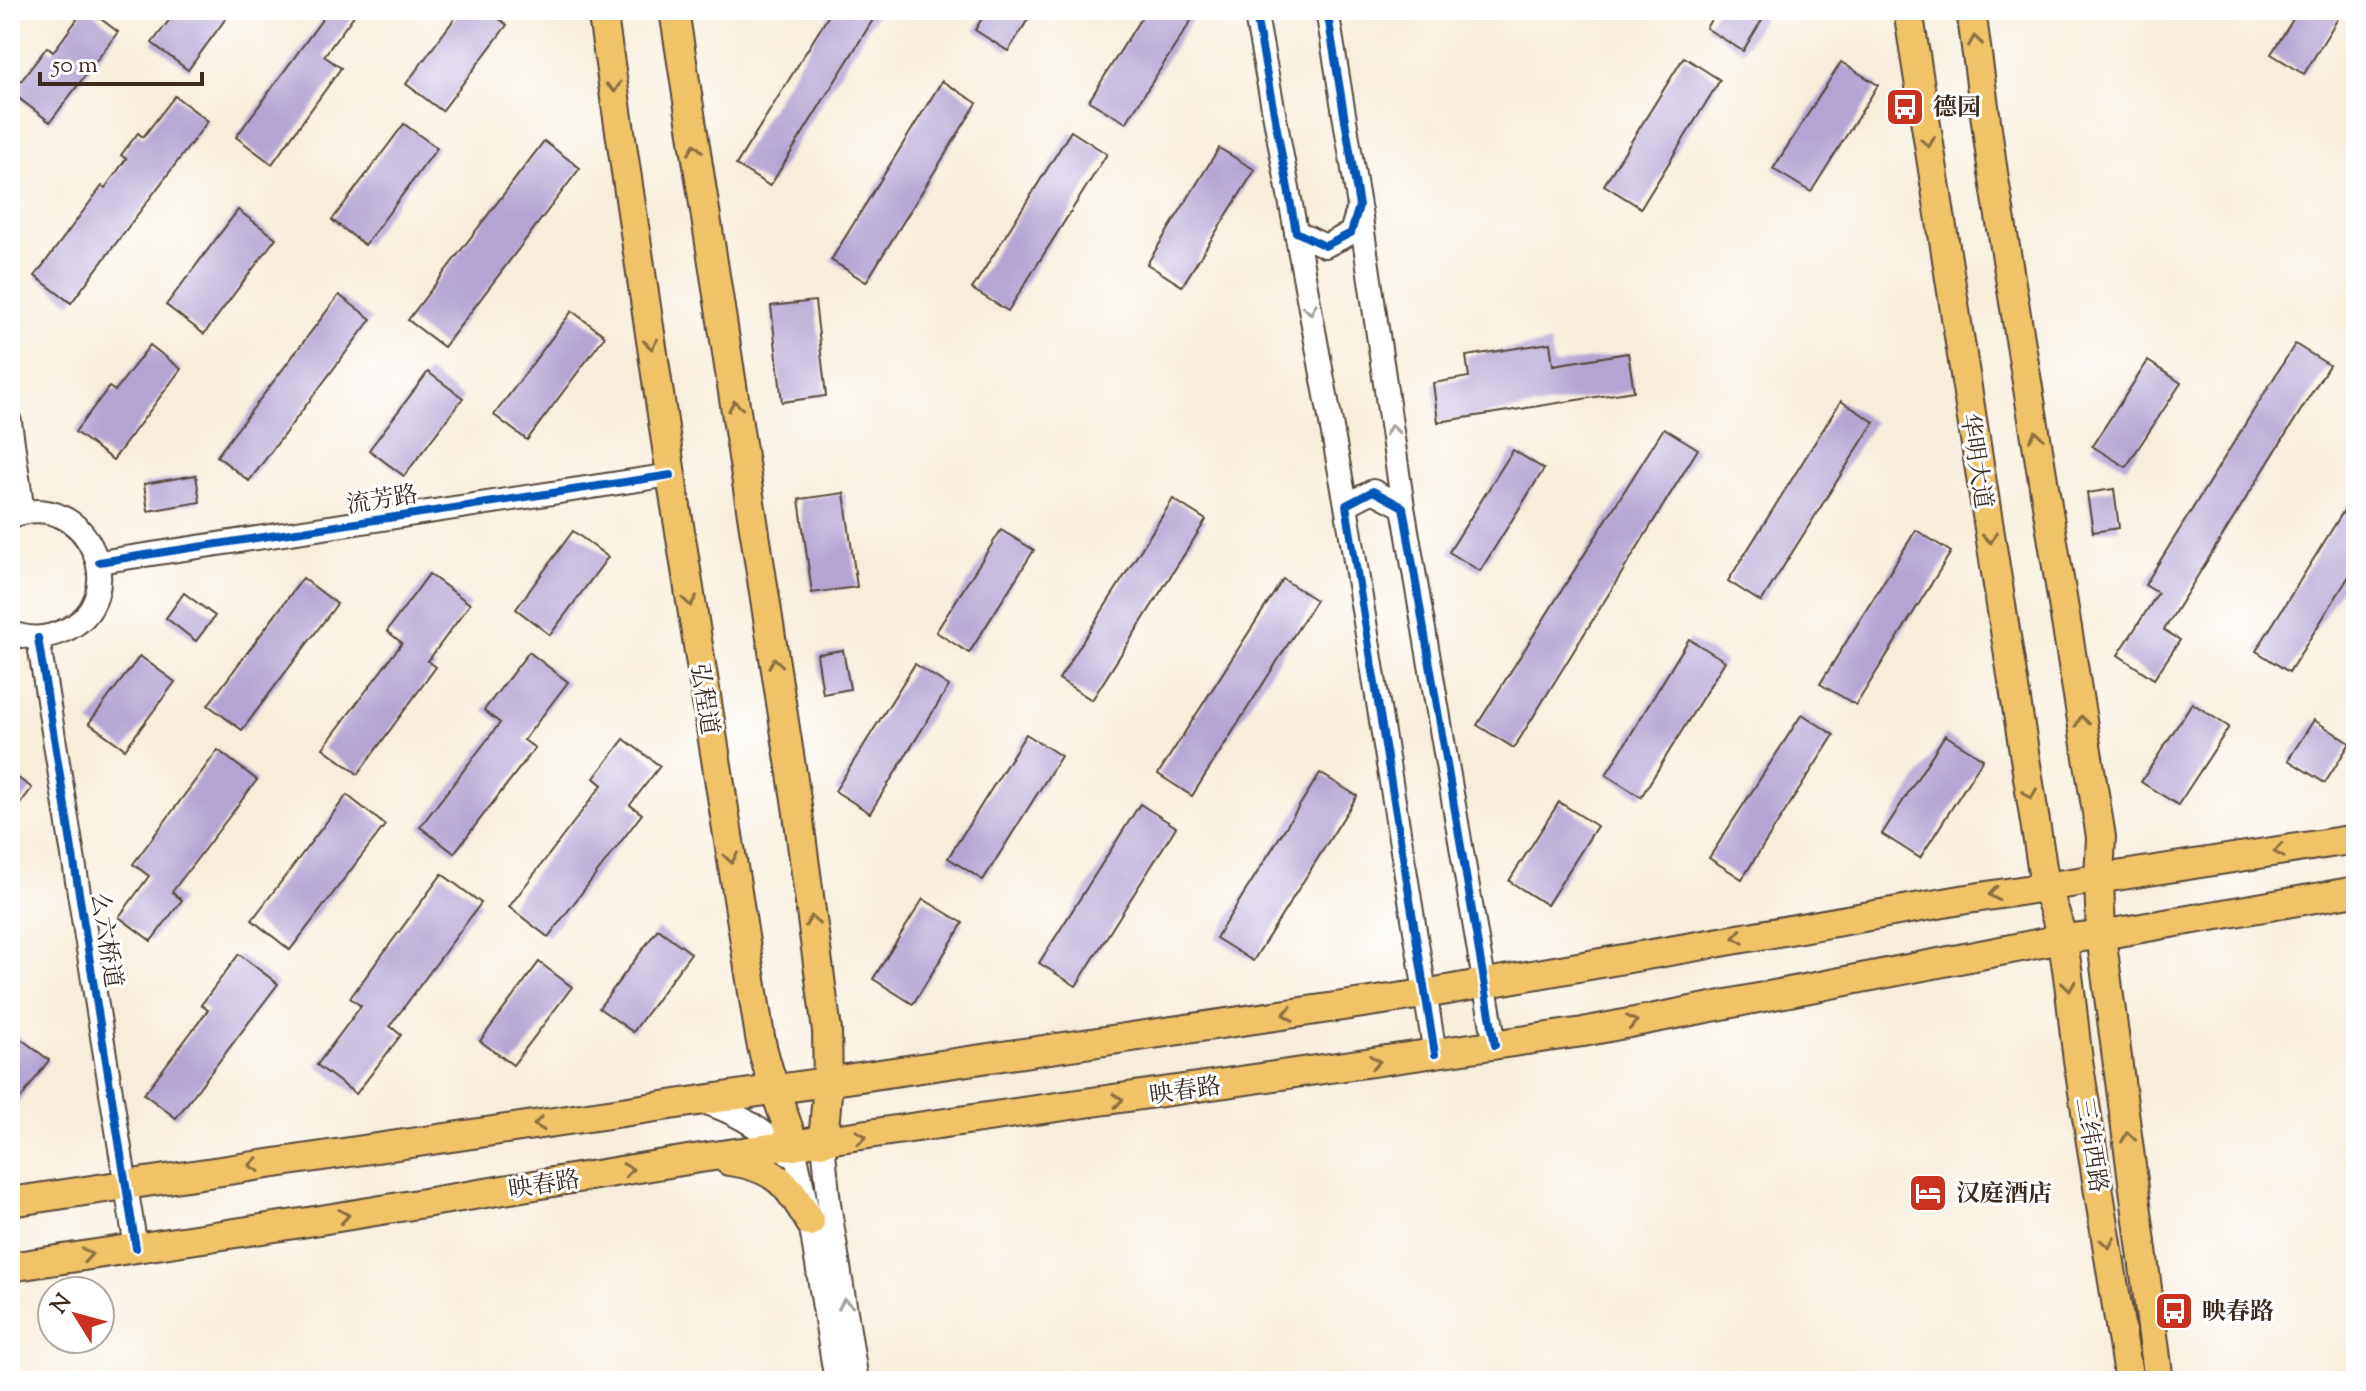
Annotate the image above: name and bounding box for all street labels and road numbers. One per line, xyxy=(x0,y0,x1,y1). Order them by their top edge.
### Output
street label: 华明大道 xyxy=(1951,411,1999,511)
street label: 流芳路 xyxy=(344,479,421,523)
street label: 弘程道 xyxy=(681,661,725,738)
street label: 么六桥道 xyxy=(81,890,129,990)
street label: 映春路 xyxy=(1147,1070,1223,1114)
street label: 三纬西路 xyxy=(2066,1095,2114,1195)
street label: 映春路 xyxy=(506,1164,583,1208)

